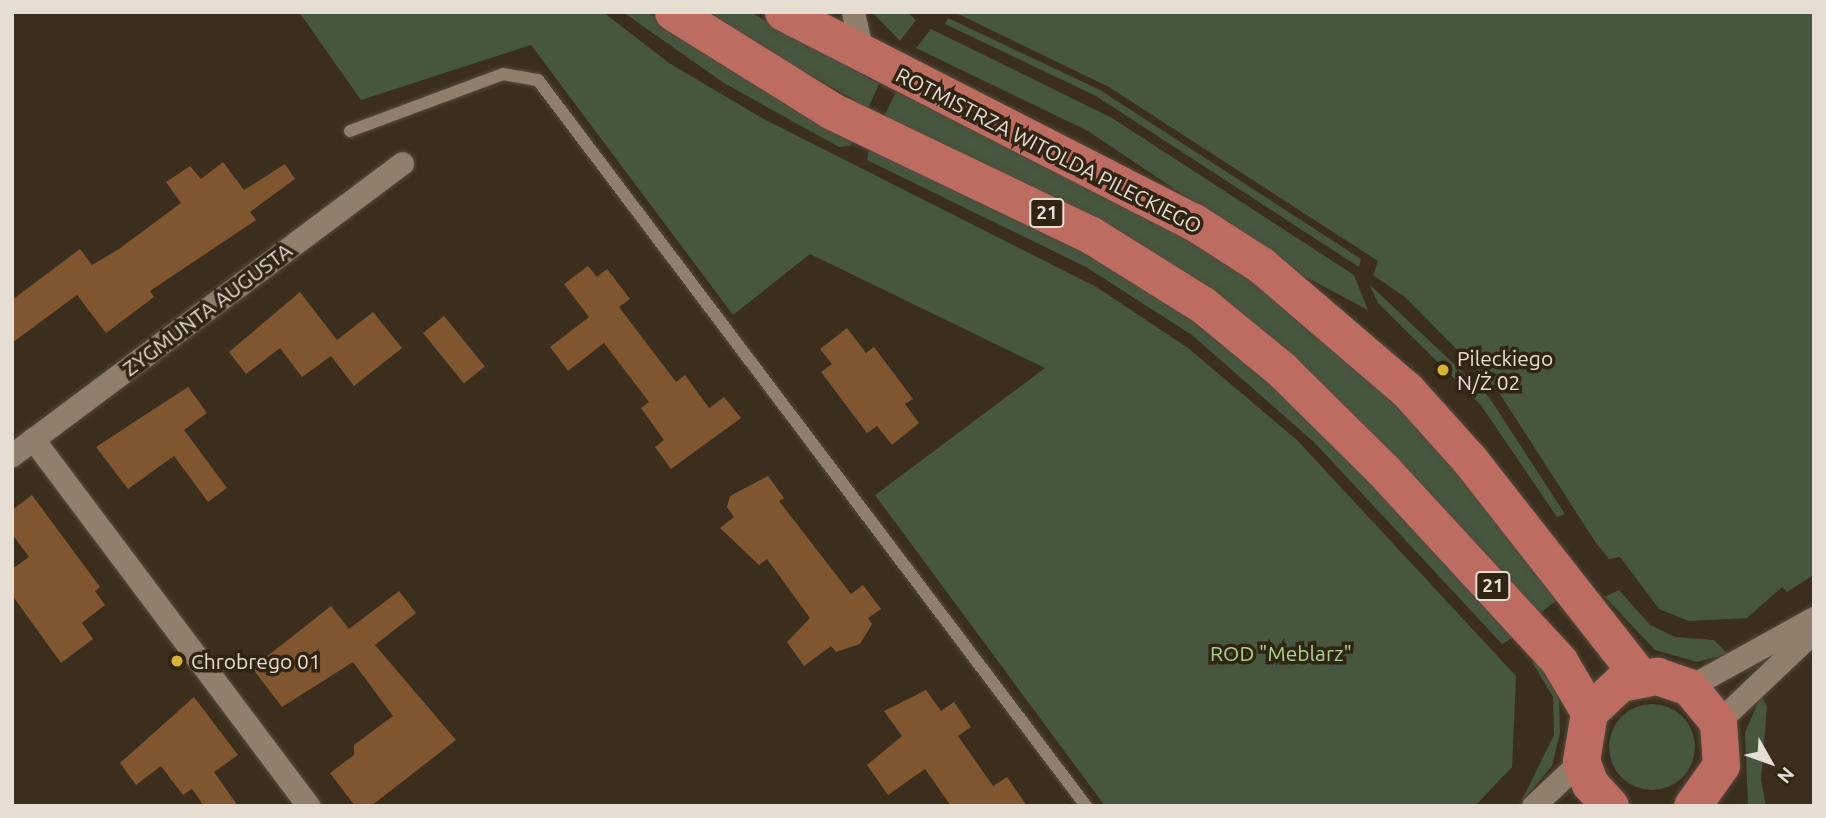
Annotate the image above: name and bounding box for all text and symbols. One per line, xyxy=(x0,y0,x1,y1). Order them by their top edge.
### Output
street label: ROTMISTRZA WITOLDA PILECKIEGO xyxy=(892,62,1206,238)
road number: 21 xyxy=(1028,197,1066,228)
street label: ZYGMUNTA AUGUSTA xyxy=(117,237,297,381)
place label: Pileckiego N/Ż 02 xyxy=(1457,345,1553,395)
marker: Pileckiego N/Ż 02 xyxy=(1435,362,1451,378)
road number: 21 xyxy=(1474,570,1512,601)
park label: ROD "Meblarz" xyxy=(1210,640,1352,666)
place label: Chrobrego 01 xyxy=(191,648,321,674)
marker: Chrobrego 01 xyxy=(169,653,185,669)
north arrow xyxy=(1735,727,1805,797)
text: N xyxy=(1773,763,1799,788)

